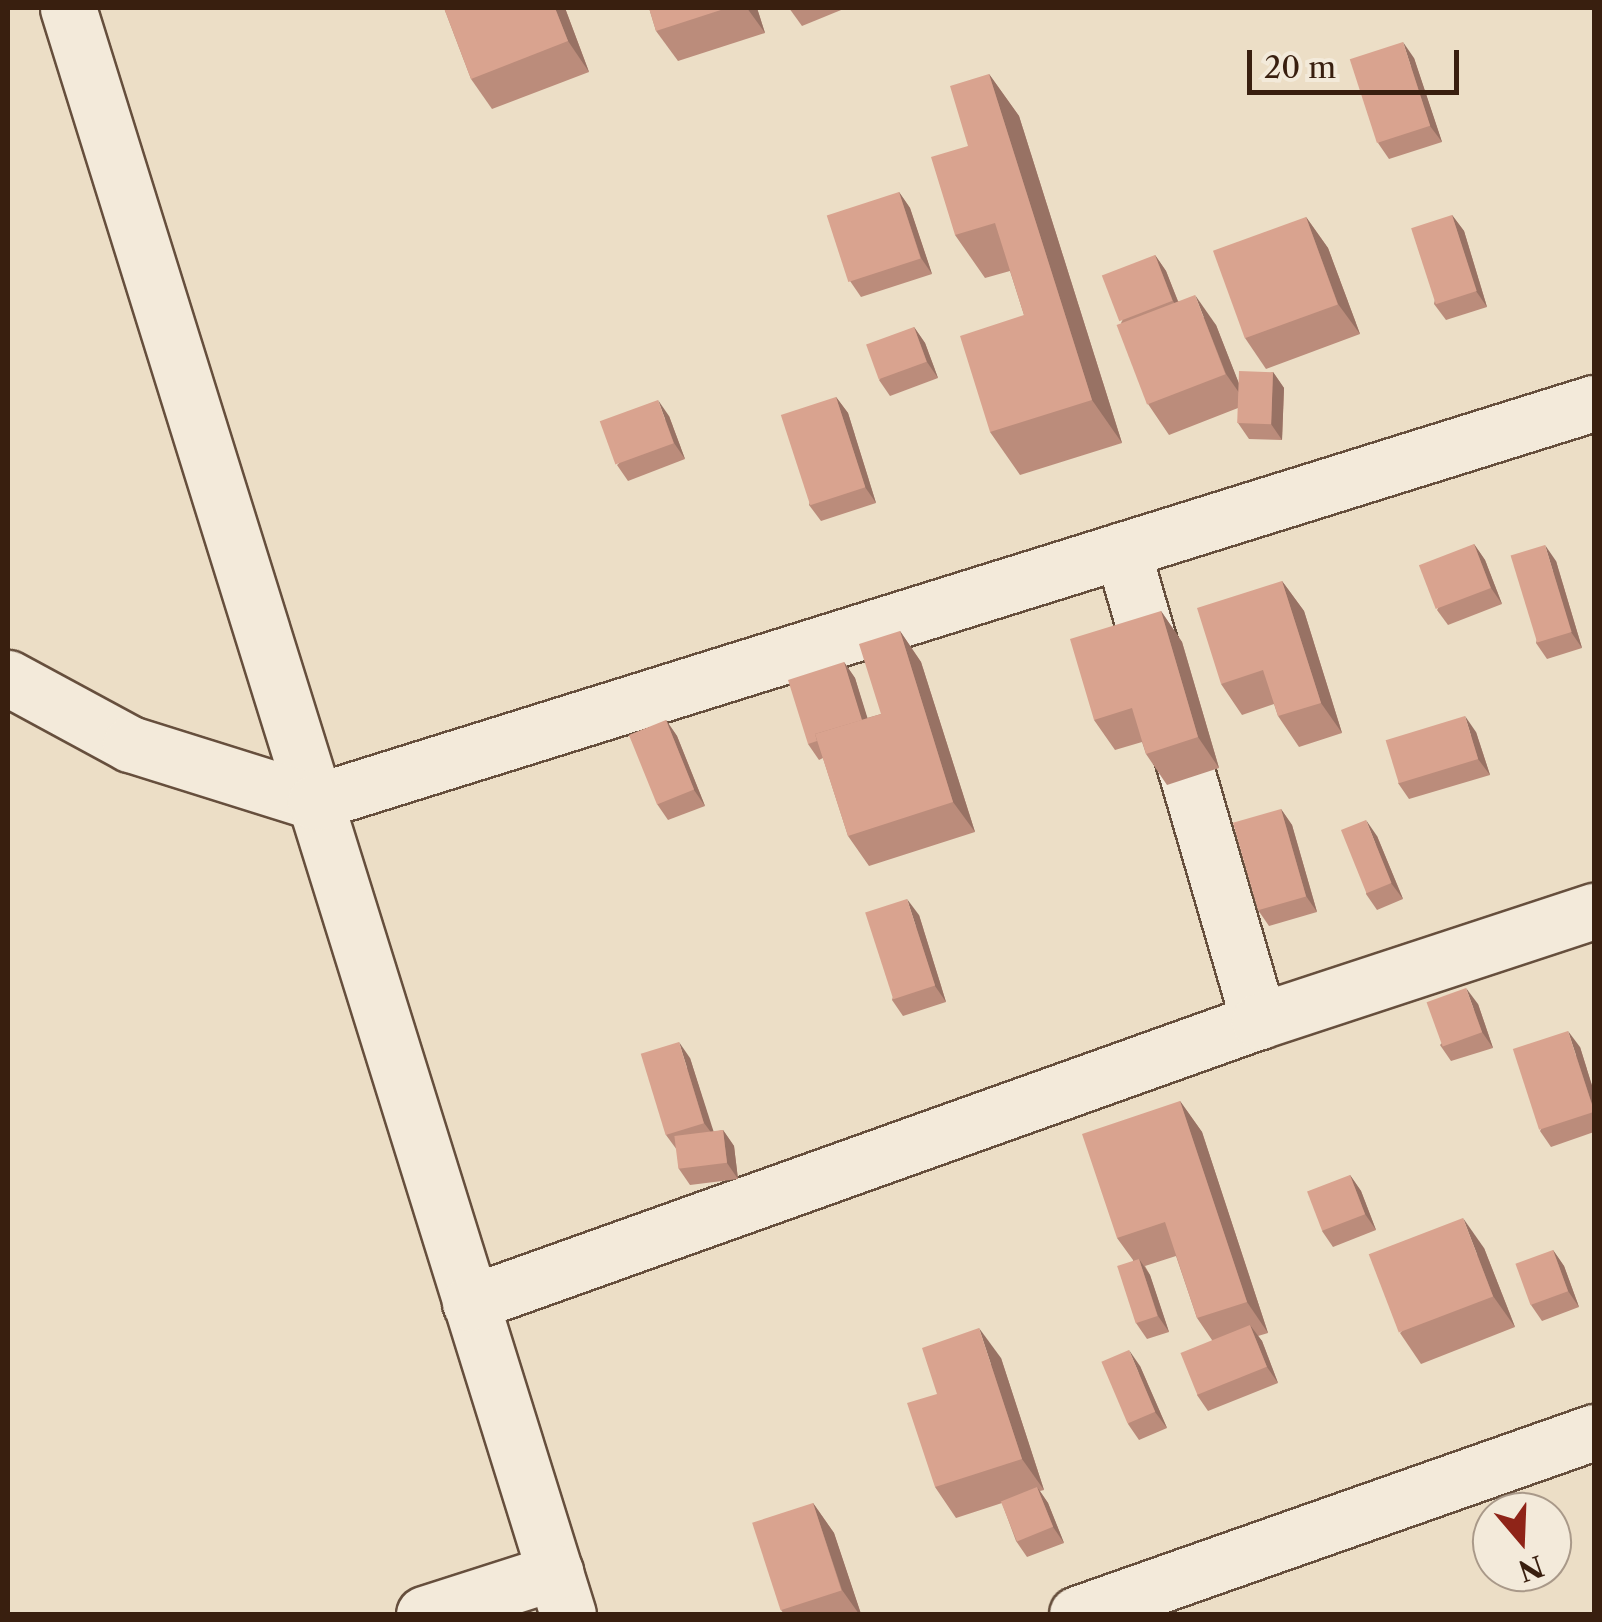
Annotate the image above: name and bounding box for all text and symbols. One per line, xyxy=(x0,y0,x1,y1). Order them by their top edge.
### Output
scale bar xyxy=(1252,30,1464,92)
text: 20 m xyxy=(1264,49,1336,86)
north arrow xyxy=(1472,1492,1572,1592)
text: N xyxy=(1514,1548,1548,1589)

